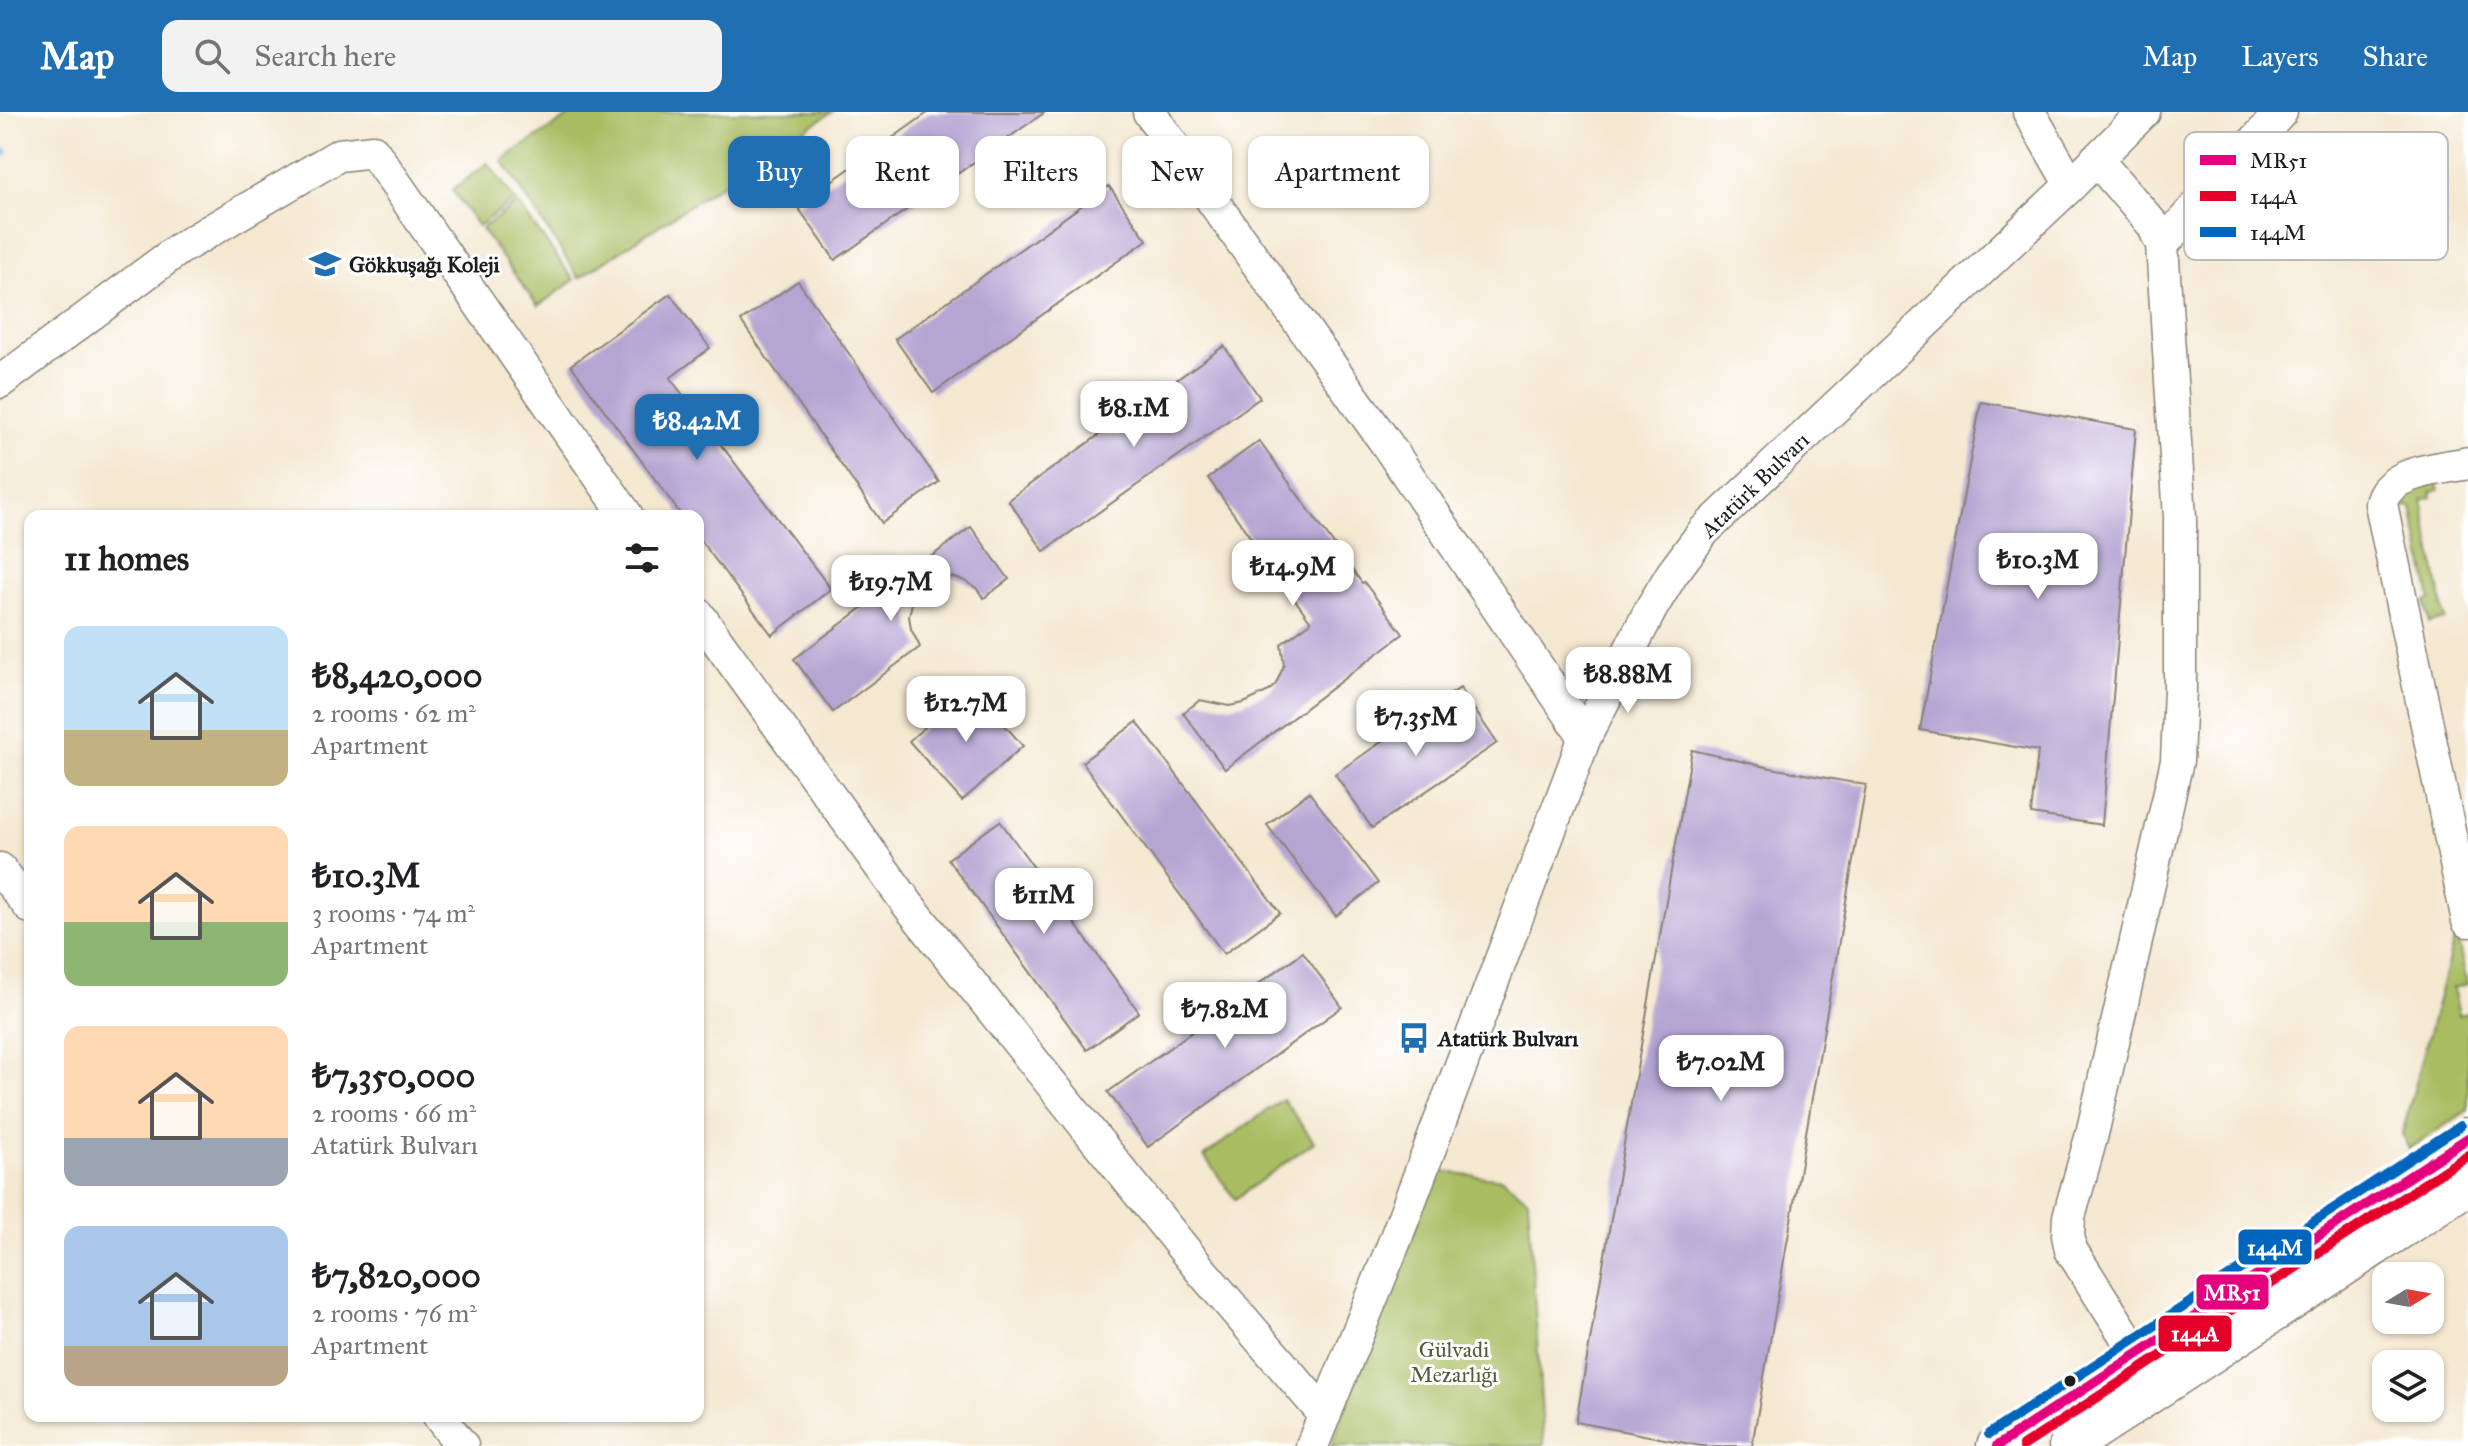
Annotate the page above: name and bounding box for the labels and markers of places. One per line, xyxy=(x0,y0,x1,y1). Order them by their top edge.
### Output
school or university icon: Gökkuşağı Koleji xyxy=(308,247,342,281)
place label: Gökkuşağı Koleji xyxy=(349,251,501,278)
pin: ₺8.1M xyxy=(1078,381,1190,449)
pin: ₺8.42M xyxy=(632,394,762,462)
pin: ₺10.3M xyxy=(1973,533,2103,601)
pin: ₺14.9M xyxy=(1228,540,1358,608)
pin: ₺19.7M xyxy=(826,555,956,623)
pin: ₺8.88M xyxy=(1563,647,1693,715)
pin: ₺12.7M xyxy=(901,676,1031,744)
pin: ₺7.35M xyxy=(1351,690,1481,758)
pin: ₺11M xyxy=(997,868,1091,936)
pin: ₺7.82M xyxy=(1160,982,1290,1050)
bus stop icon: Atatürk Bulvarı xyxy=(1397,1021,1431,1055)
place label: Atatürk Bulvarı xyxy=(1436,1025,1579,1052)
pin: ₺7.02M xyxy=(1656,1035,1786,1103)
unlabelled marker xyxy=(2062,1373,2078,1389)

